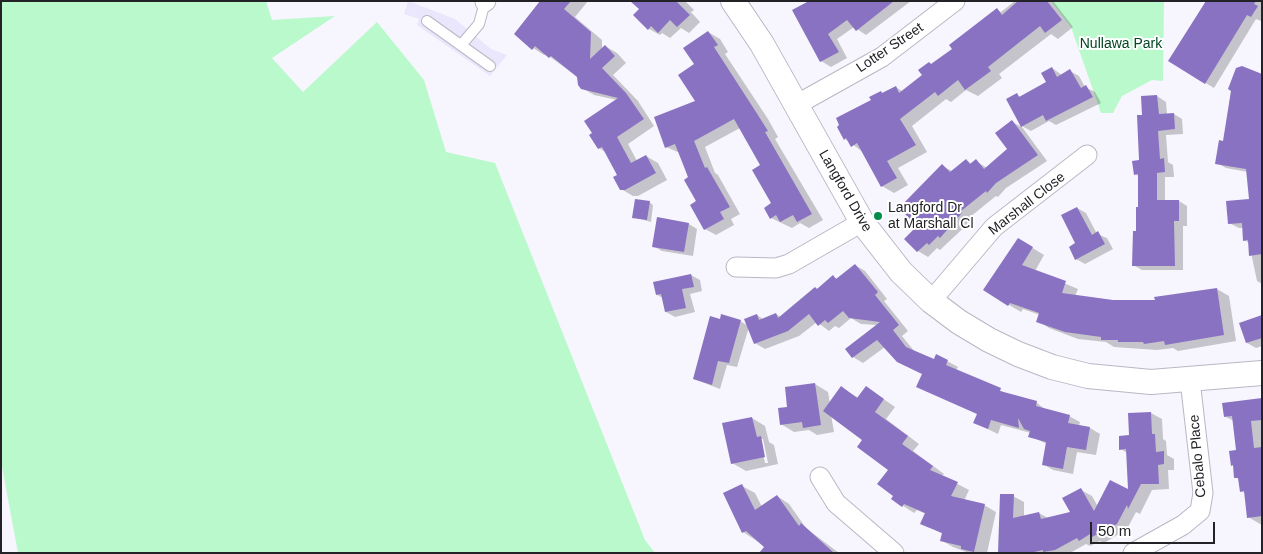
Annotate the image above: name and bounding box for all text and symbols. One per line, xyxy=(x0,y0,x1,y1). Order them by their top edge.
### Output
street label: Lotter Street xyxy=(853,19,927,77)
park label: Nullawa Park xyxy=(1080,36,1162,52)
street label: Langford Drive xyxy=(815,147,875,235)
street label: Marshall Close xyxy=(985,169,1069,239)
place label: Langford Dr at Marshall Cl xyxy=(888,200,974,232)
marker: Langford Dr at Marshall Cl xyxy=(872,210,884,222)
street label: Cebalo Place xyxy=(1186,414,1210,498)
scale bar xyxy=(1093,512,1218,544)
text: 50 m xyxy=(1098,522,1131,539)

